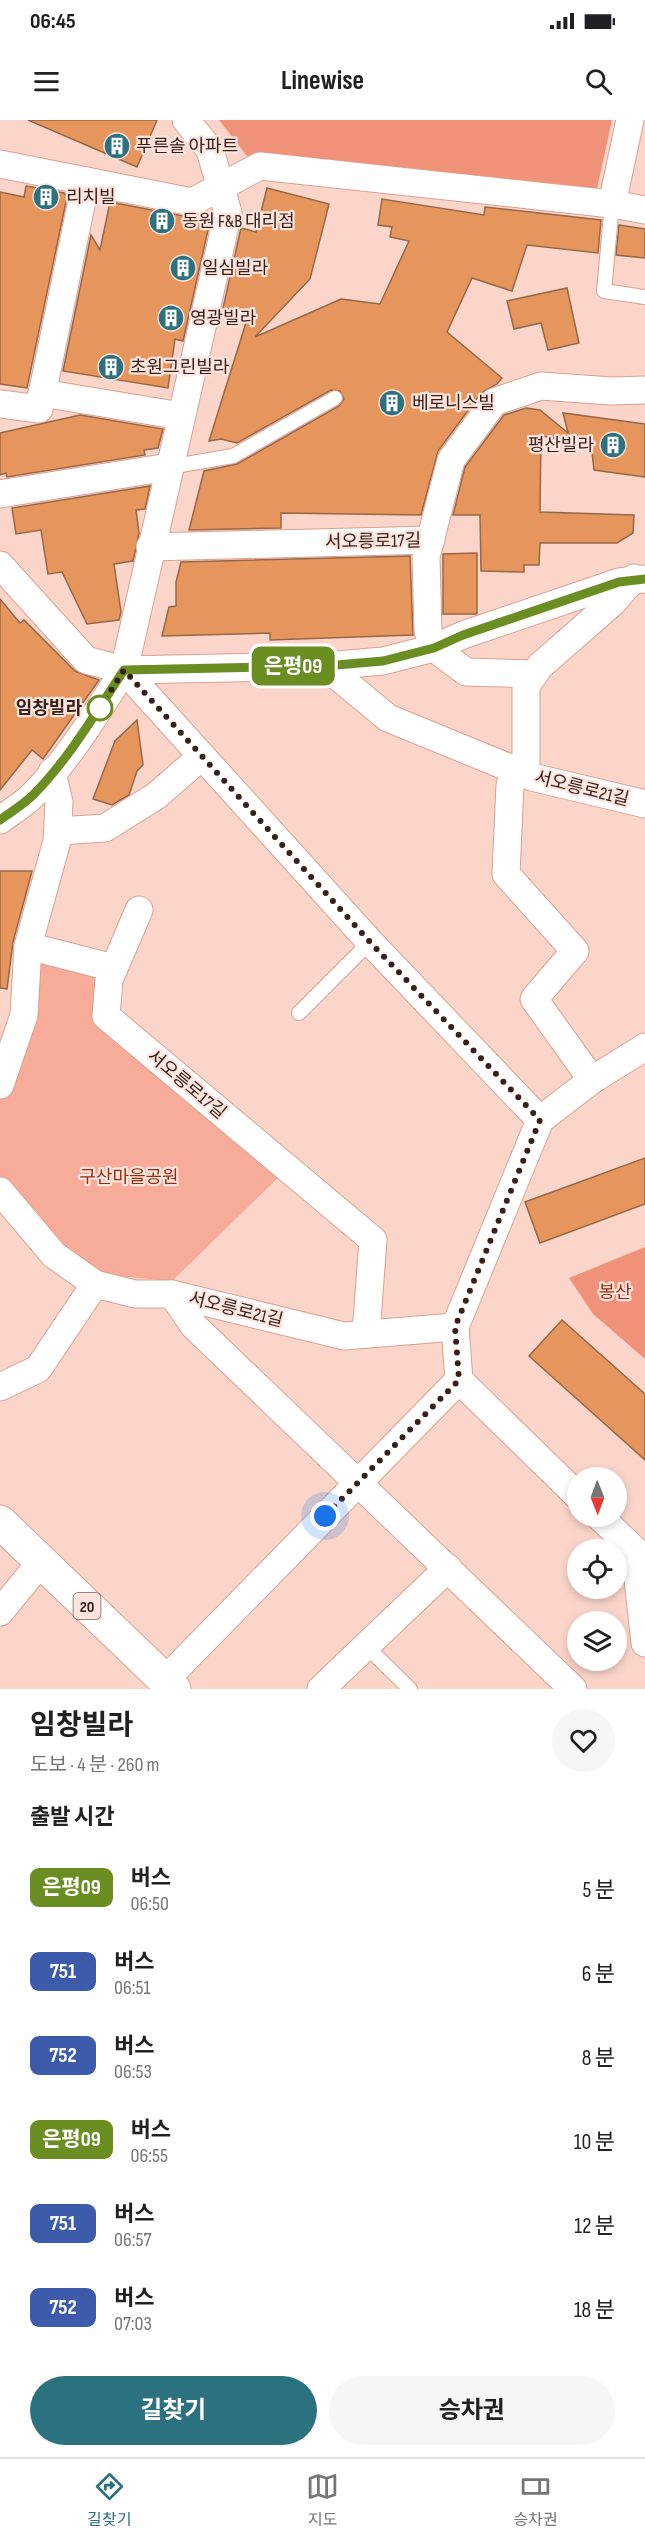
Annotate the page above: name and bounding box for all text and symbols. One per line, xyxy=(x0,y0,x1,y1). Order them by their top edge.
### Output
text: 06:45 xyxy=(30,8,76,35)
icon: menu xyxy=(30,65,63,98)
text: Linewise xyxy=(281,65,364,97)
icon: search xyxy=(582,65,615,98)
building icon: 푸른솔 아파트 xyxy=(102,131,132,161)
place label: 푸른솔 아파트 xyxy=(136,136,238,157)
building icon: 리치빌 xyxy=(31,182,61,212)
place label: 리치빌 xyxy=(66,187,116,208)
building icon: 동원 F&B 대리점 xyxy=(147,206,177,236)
place label: 동원 F&B 대리점 xyxy=(182,211,295,232)
building icon: 일심빌라 xyxy=(168,253,198,283)
place label: 일심빌라 xyxy=(202,258,269,279)
building icon: 영광빌라 xyxy=(156,303,186,333)
place label: 영광빌라 xyxy=(190,308,257,329)
building icon: 초원그린빌라 xyxy=(96,352,126,382)
place label: 초원그린빌라 xyxy=(130,357,230,378)
building icon: 베로니스빌 xyxy=(377,388,407,418)
place label: 베로니스빌 xyxy=(412,393,495,414)
building icon: 평산빌라 xyxy=(598,430,628,460)
place label: 평산빌라 xyxy=(528,435,594,456)
street label: 서오릉로17길 xyxy=(325,530,421,553)
line badge: 은평09 xyxy=(251,646,335,686)
text: 은평09 xyxy=(264,654,322,679)
marker: 임창빌라 xyxy=(87,695,113,721)
place label: 임창빌라 xyxy=(16,698,82,719)
street label: 서오릉로21길 xyxy=(532,767,631,810)
street label: 서오릉로17길 xyxy=(143,1045,230,1123)
park label: 구산마을공원 xyxy=(79,1167,179,1188)
park label: 봉산 xyxy=(598,1282,632,1303)
street label: 서오릉로21길 xyxy=(186,1288,285,1331)
north arrow xyxy=(567,1467,627,1527)
map controls xyxy=(567,1467,627,1671)
your location xyxy=(310,1501,340,1531)
button: locate xyxy=(567,1539,627,1599)
road number: 20 xyxy=(74,1593,100,1619)
button: layers xyxy=(567,1611,627,1671)
text: 임창빌라 xyxy=(30,1709,133,1742)
button: heart xyxy=(552,1709,615,1772)
text: 도보 · 4 분 · 260 m xyxy=(30,1753,159,1777)
text: 출발 시간 xyxy=(30,1804,114,1831)
text: 버스 xyxy=(131,1865,171,1892)
text: 은평09 xyxy=(42,1875,101,1900)
text: 5 분 xyxy=(582,1877,615,1904)
text: 06:50 xyxy=(131,1892,169,1916)
text: 버스 xyxy=(114,1949,154,1976)
text: 751 xyxy=(50,1959,76,1984)
text: 6 분 xyxy=(582,1961,615,1988)
text: 06:51 xyxy=(114,1976,150,2000)
text: 버스 xyxy=(114,2033,154,2060)
text: 752 xyxy=(49,2043,77,2068)
text: 8 분 xyxy=(582,2045,615,2072)
text: 06:53 xyxy=(114,2060,152,2084)
text: 버스 xyxy=(131,2117,171,2144)
text: 은평09 xyxy=(42,2127,101,2152)
text: 10 분 xyxy=(574,2129,615,2156)
text: 06:55 xyxy=(131,2144,168,2168)
text: 버스 xyxy=(114,2201,154,2228)
text: 751 xyxy=(50,2211,76,2236)
text: 12 분 xyxy=(574,2213,615,2240)
text: 06:57 xyxy=(114,2228,151,2252)
text: 버스 xyxy=(114,2285,154,2312)
text: 752 xyxy=(49,2295,77,2320)
text: 18 분 xyxy=(574,2297,615,2324)
text: 07:03 xyxy=(114,2312,152,2336)
button: 길찾기 xyxy=(30,2376,317,2445)
button: 승차권 xyxy=(329,2376,615,2445)
tab: 길찾기 xyxy=(87,2470,131,2530)
tab: 지도 xyxy=(306,2470,339,2530)
tab: 승차권 xyxy=(514,2470,558,2530)

